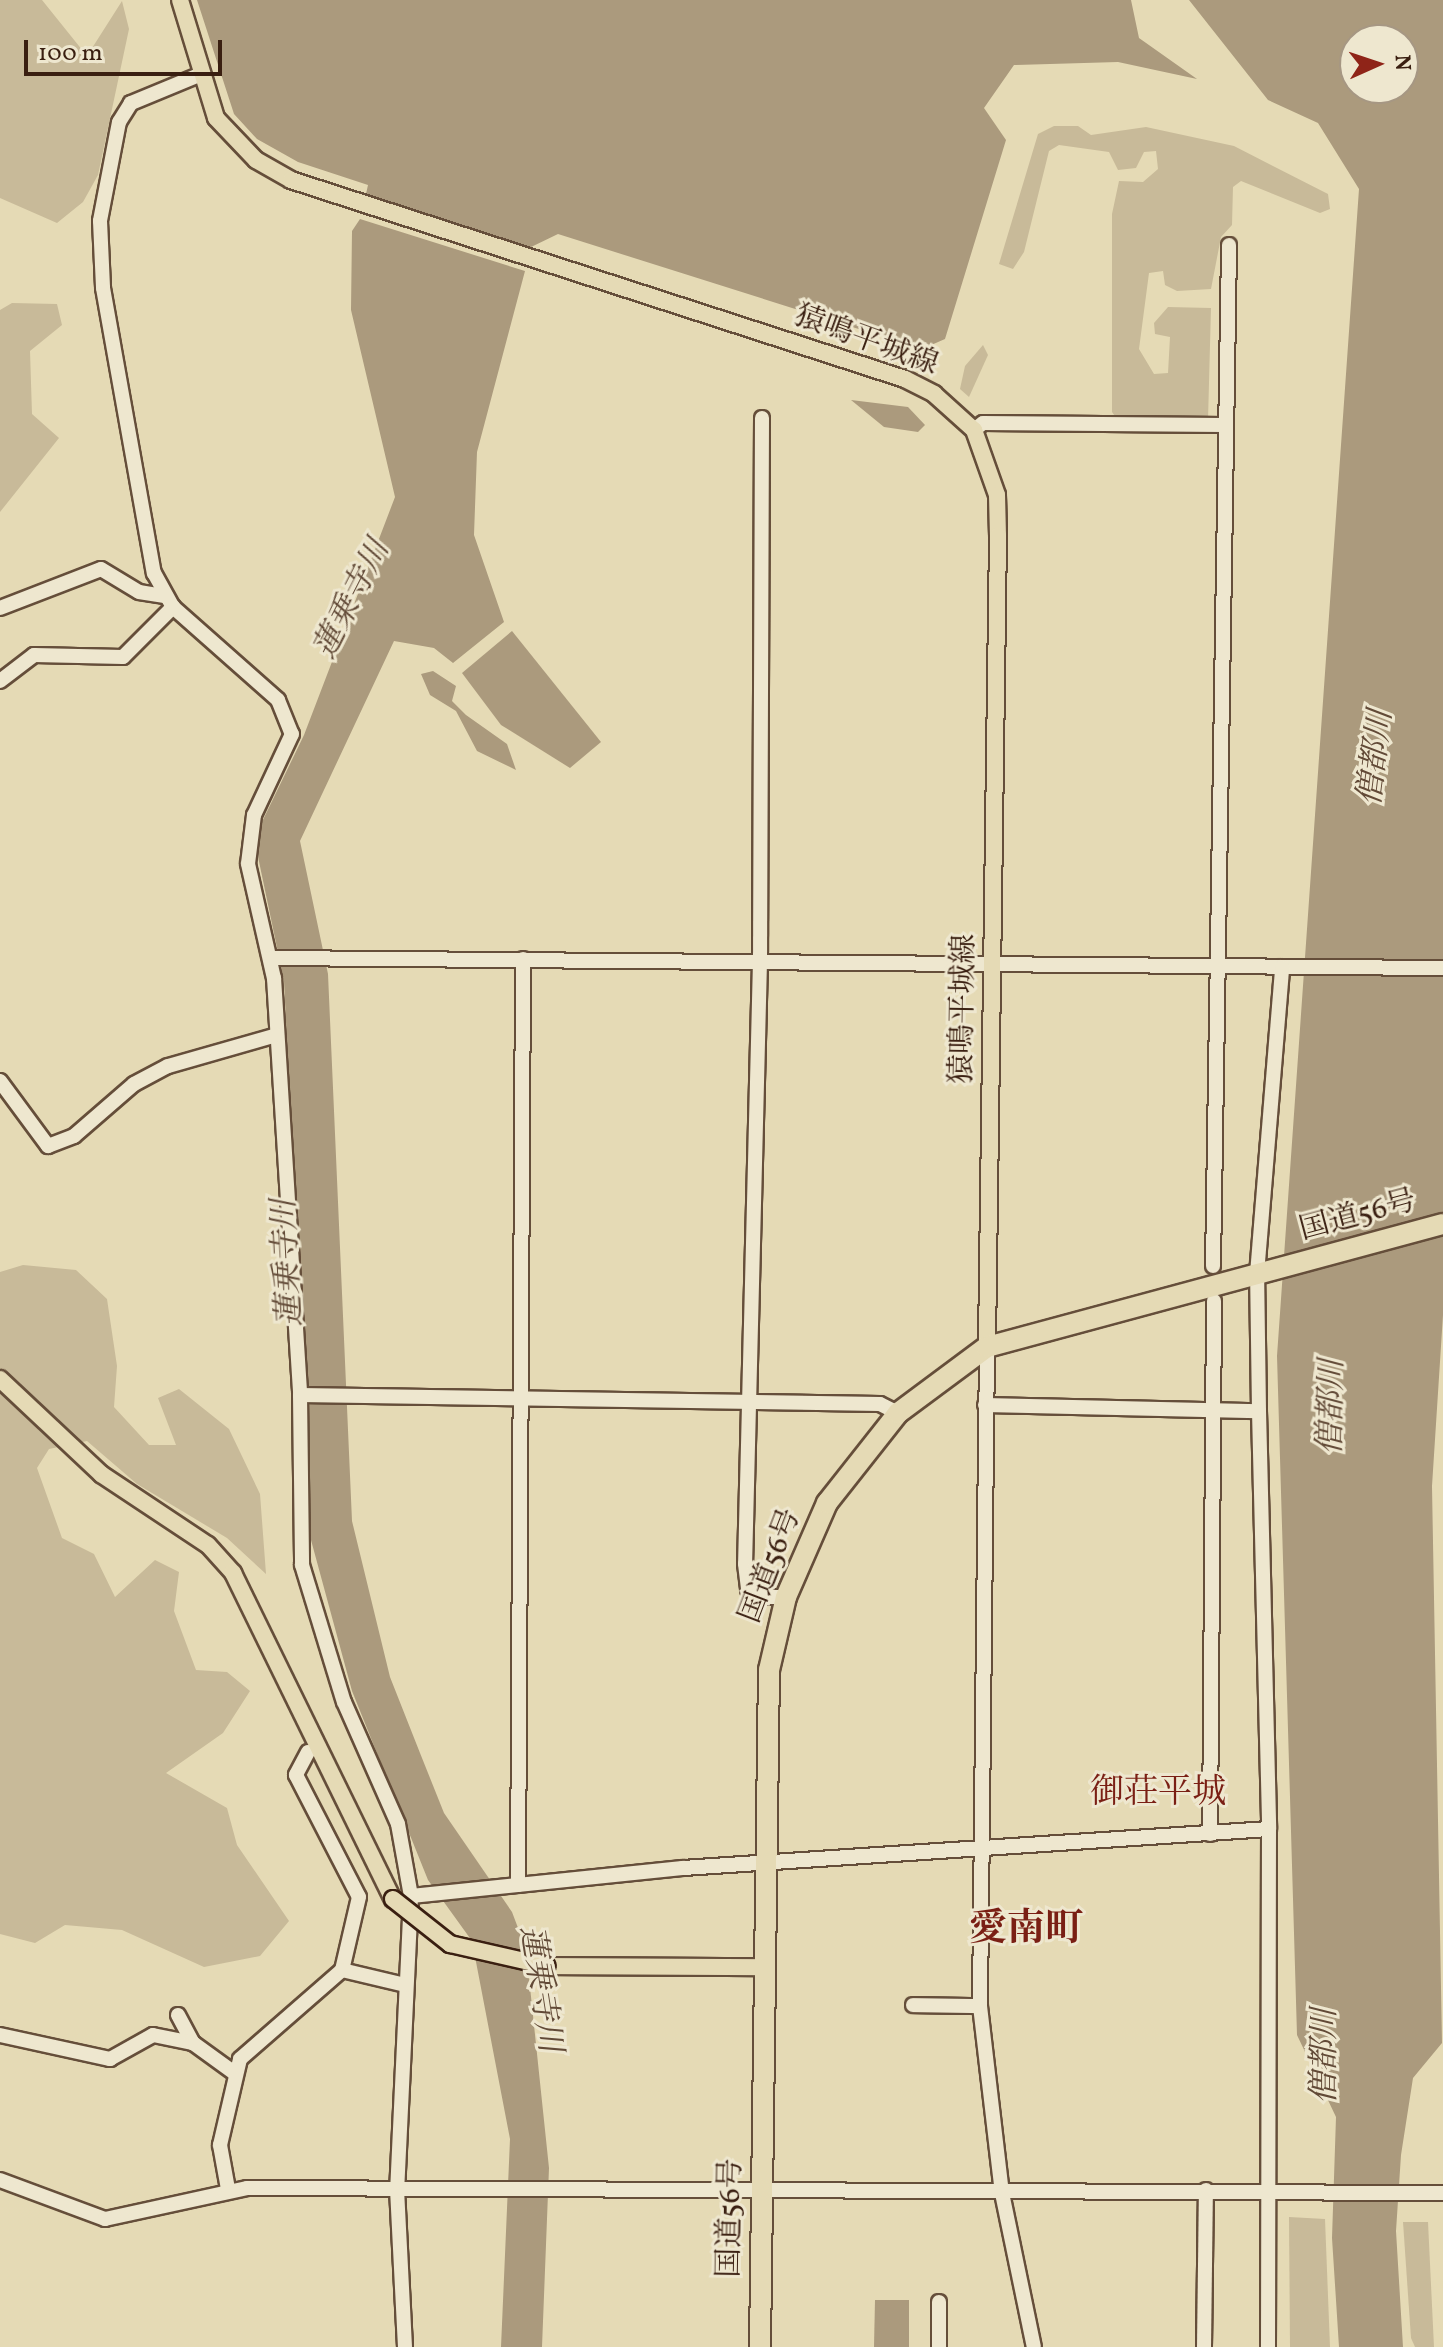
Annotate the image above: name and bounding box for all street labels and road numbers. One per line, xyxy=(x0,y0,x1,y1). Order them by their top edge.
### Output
street label: 猿鳴平城線 xyxy=(789,298,943,384)
street label: 猿鳴平城線 xyxy=(945,934,983,1084)
street label: 国道56号 xyxy=(1296,1183,1420,1249)
street label: 国道56号 xyxy=(733,1504,809,1628)
street label: 国道56号 xyxy=(712,2158,750,2278)

